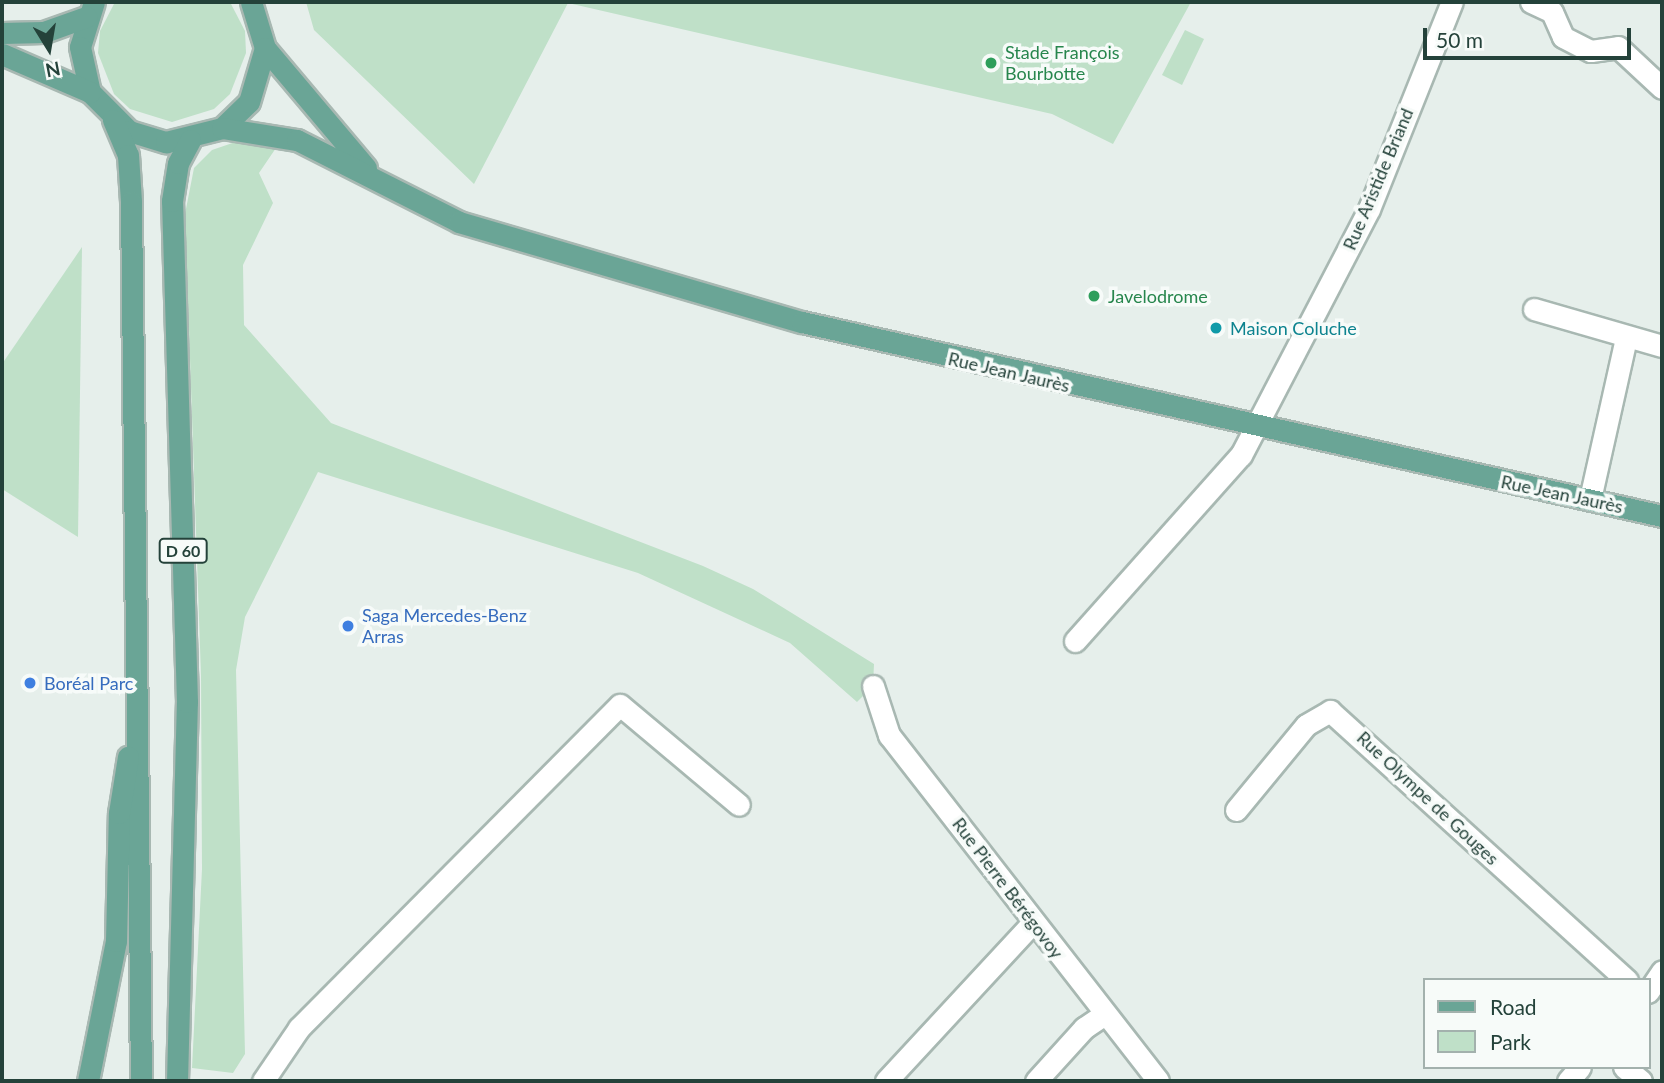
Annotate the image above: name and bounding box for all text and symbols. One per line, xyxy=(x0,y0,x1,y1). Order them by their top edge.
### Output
north arrow xyxy=(14,14,84,84)
scale bar xyxy=(1426,14,1634,58)
text: 50 m xyxy=(1436,27,1483,52)
place label: Stade François Bourbotte xyxy=(1005,42,1120,84)
marker: Stade François Bourbotte xyxy=(983,55,999,71)
text: N xyxy=(44,57,62,83)
street label: Rue Aristide Briand xyxy=(1338,105,1418,253)
place label: Javelodrome xyxy=(1108,285,1208,307)
marker: Javelodrome xyxy=(1086,288,1102,304)
place label: Maison Coluche xyxy=(1230,317,1357,339)
marker: Maison Coluche xyxy=(1208,320,1224,336)
street label: Rue Jean Jaurès xyxy=(946,347,1072,397)
street label: Rue Jean Jaurès xyxy=(1499,470,1625,518)
road number: D 60 xyxy=(158,538,208,564)
place label: Saga Mercedes-Benz Arras xyxy=(362,605,527,648)
marker: Saga Mercedes-Benz Arras xyxy=(340,618,356,634)
place label: Boréal Parc xyxy=(44,672,133,694)
marker: Boréal Parc xyxy=(22,675,38,691)
street label: Rue Olympe de Gouges xyxy=(1353,727,1503,869)
street label: Rue Pierre Bérégovoy xyxy=(948,813,1068,963)
legend xyxy=(1422,978,1650,1069)
text: Road xyxy=(1490,994,1537,1019)
text: Park xyxy=(1490,1029,1531,1054)

